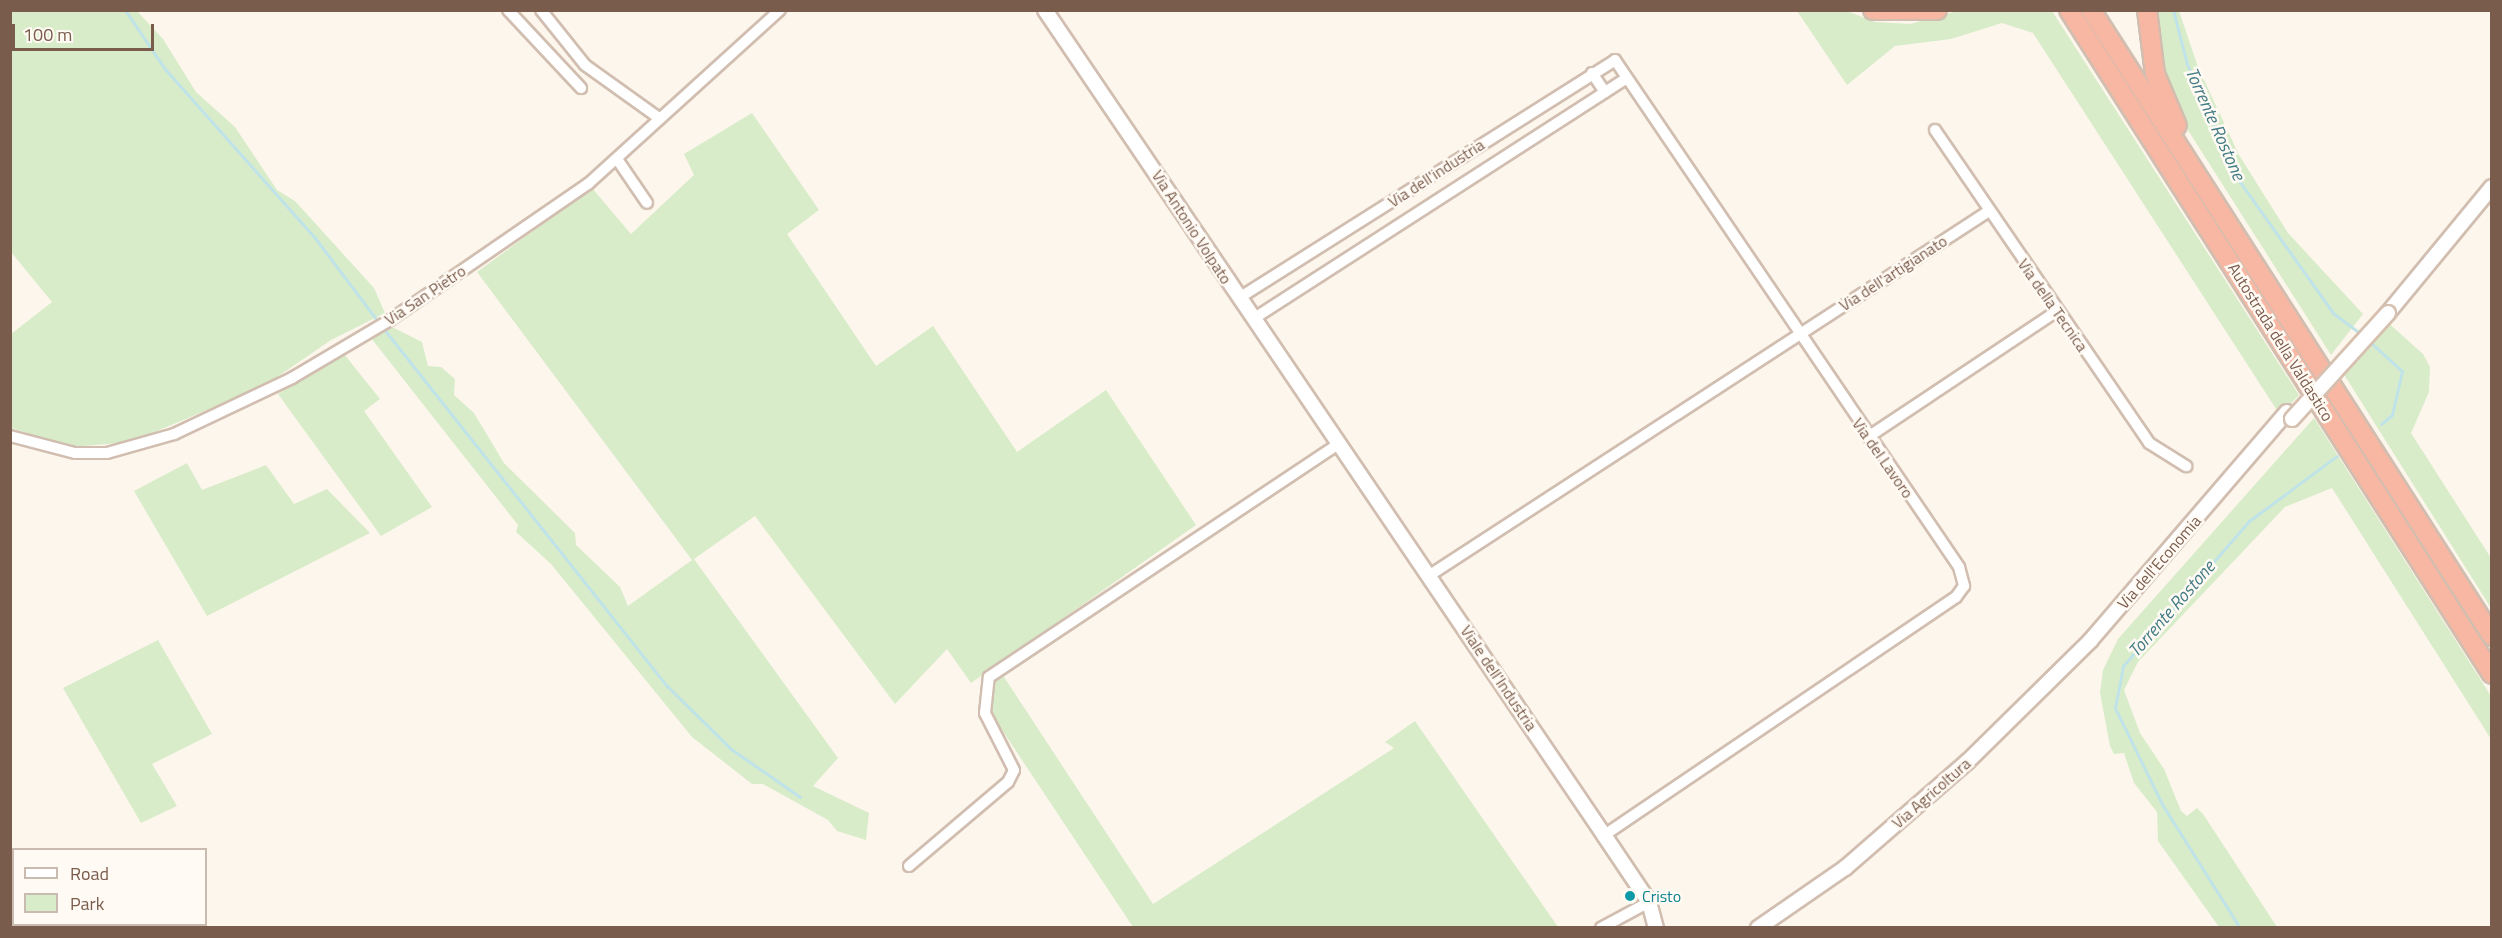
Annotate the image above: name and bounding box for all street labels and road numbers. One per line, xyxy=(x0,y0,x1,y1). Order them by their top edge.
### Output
street label: Via dell'industria xyxy=(1384,135,1488,211)
street label: Via Antonio Volpato xyxy=(1148,166,1236,288)
street label: Via dell'artigianato xyxy=(1835,231,1951,315)
street label: Via della Tecnica xyxy=(2014,255,2092,355)
street label: Autostrada della Valdastico xyxy=(2224,259,2338,425)
street label: Via San Pietro xyxy=(381,261,469,329)
street label: Via del Lavoro xyxy=(1848,414,1918,502)
street label: Via dell'Economia xyxy=(2113,511,2205,613)
street label: Viale dell'Industria xyxy=(1457,622,1541,734)
street label: Via Agricoltura xyxy=(1888,754,1974,832)

